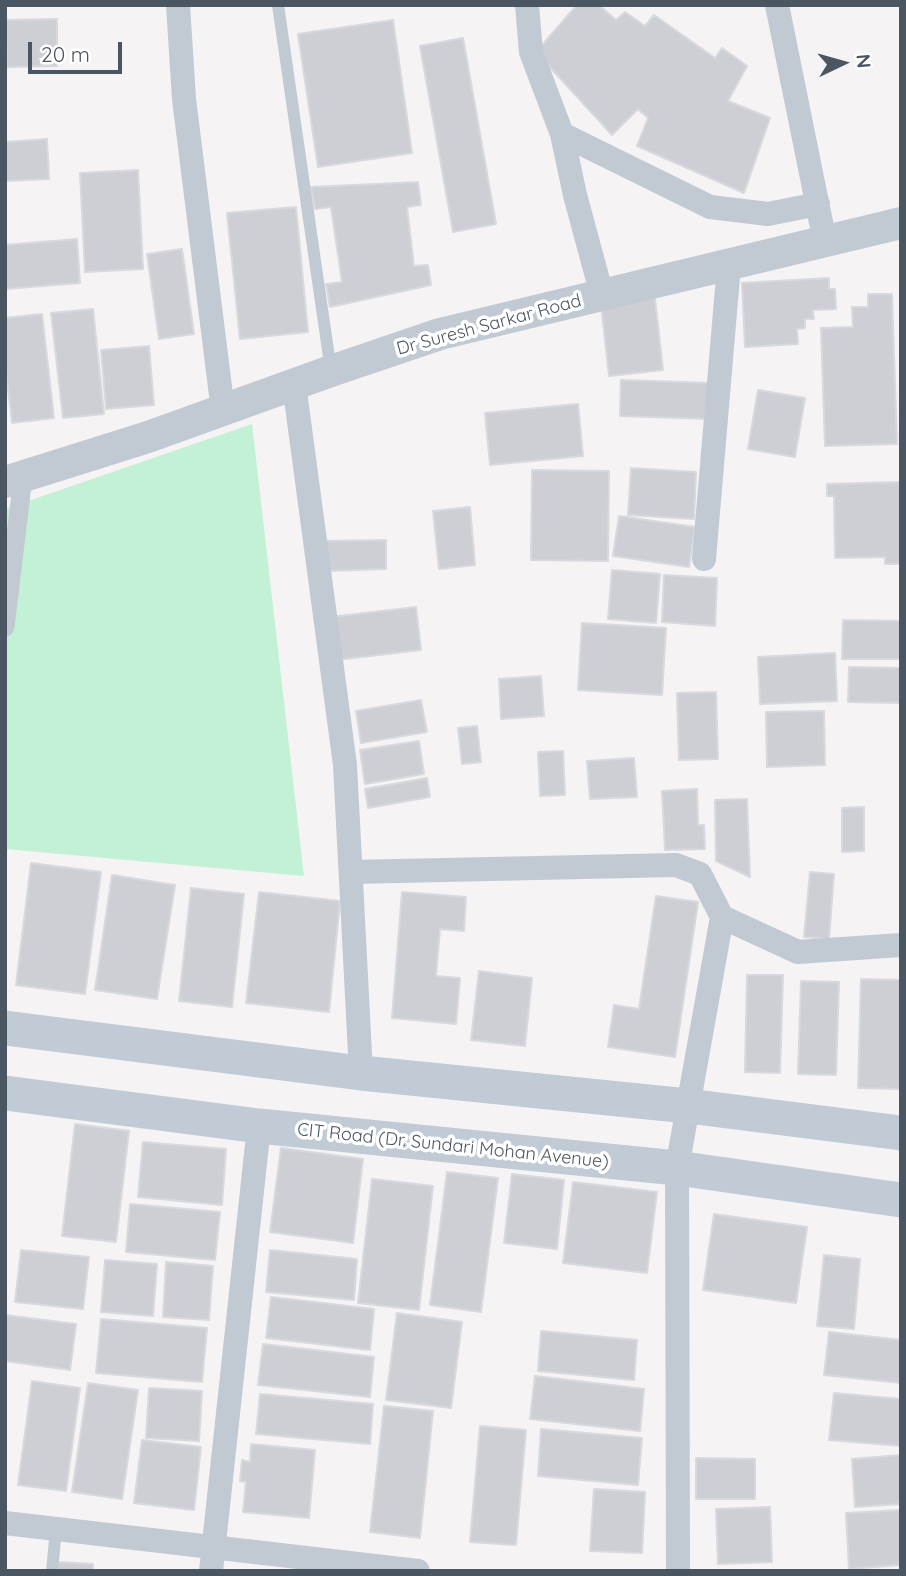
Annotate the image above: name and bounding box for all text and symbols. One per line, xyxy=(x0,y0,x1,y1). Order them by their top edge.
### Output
scale bar xyxy=(32,28,126,72)
north arrow xyxy=(808,28,878,98)
text: 20 m xyxy=(41,41,90,67)
text: N xyxy=(851,53,876,69)
street label: Dr Suresh Sarkar Road xyxy=(394,290,584,360)
street label: CIT Road (Dr. Sundari Mohan Avenue) xyxy=(296,1119,610,1173)

